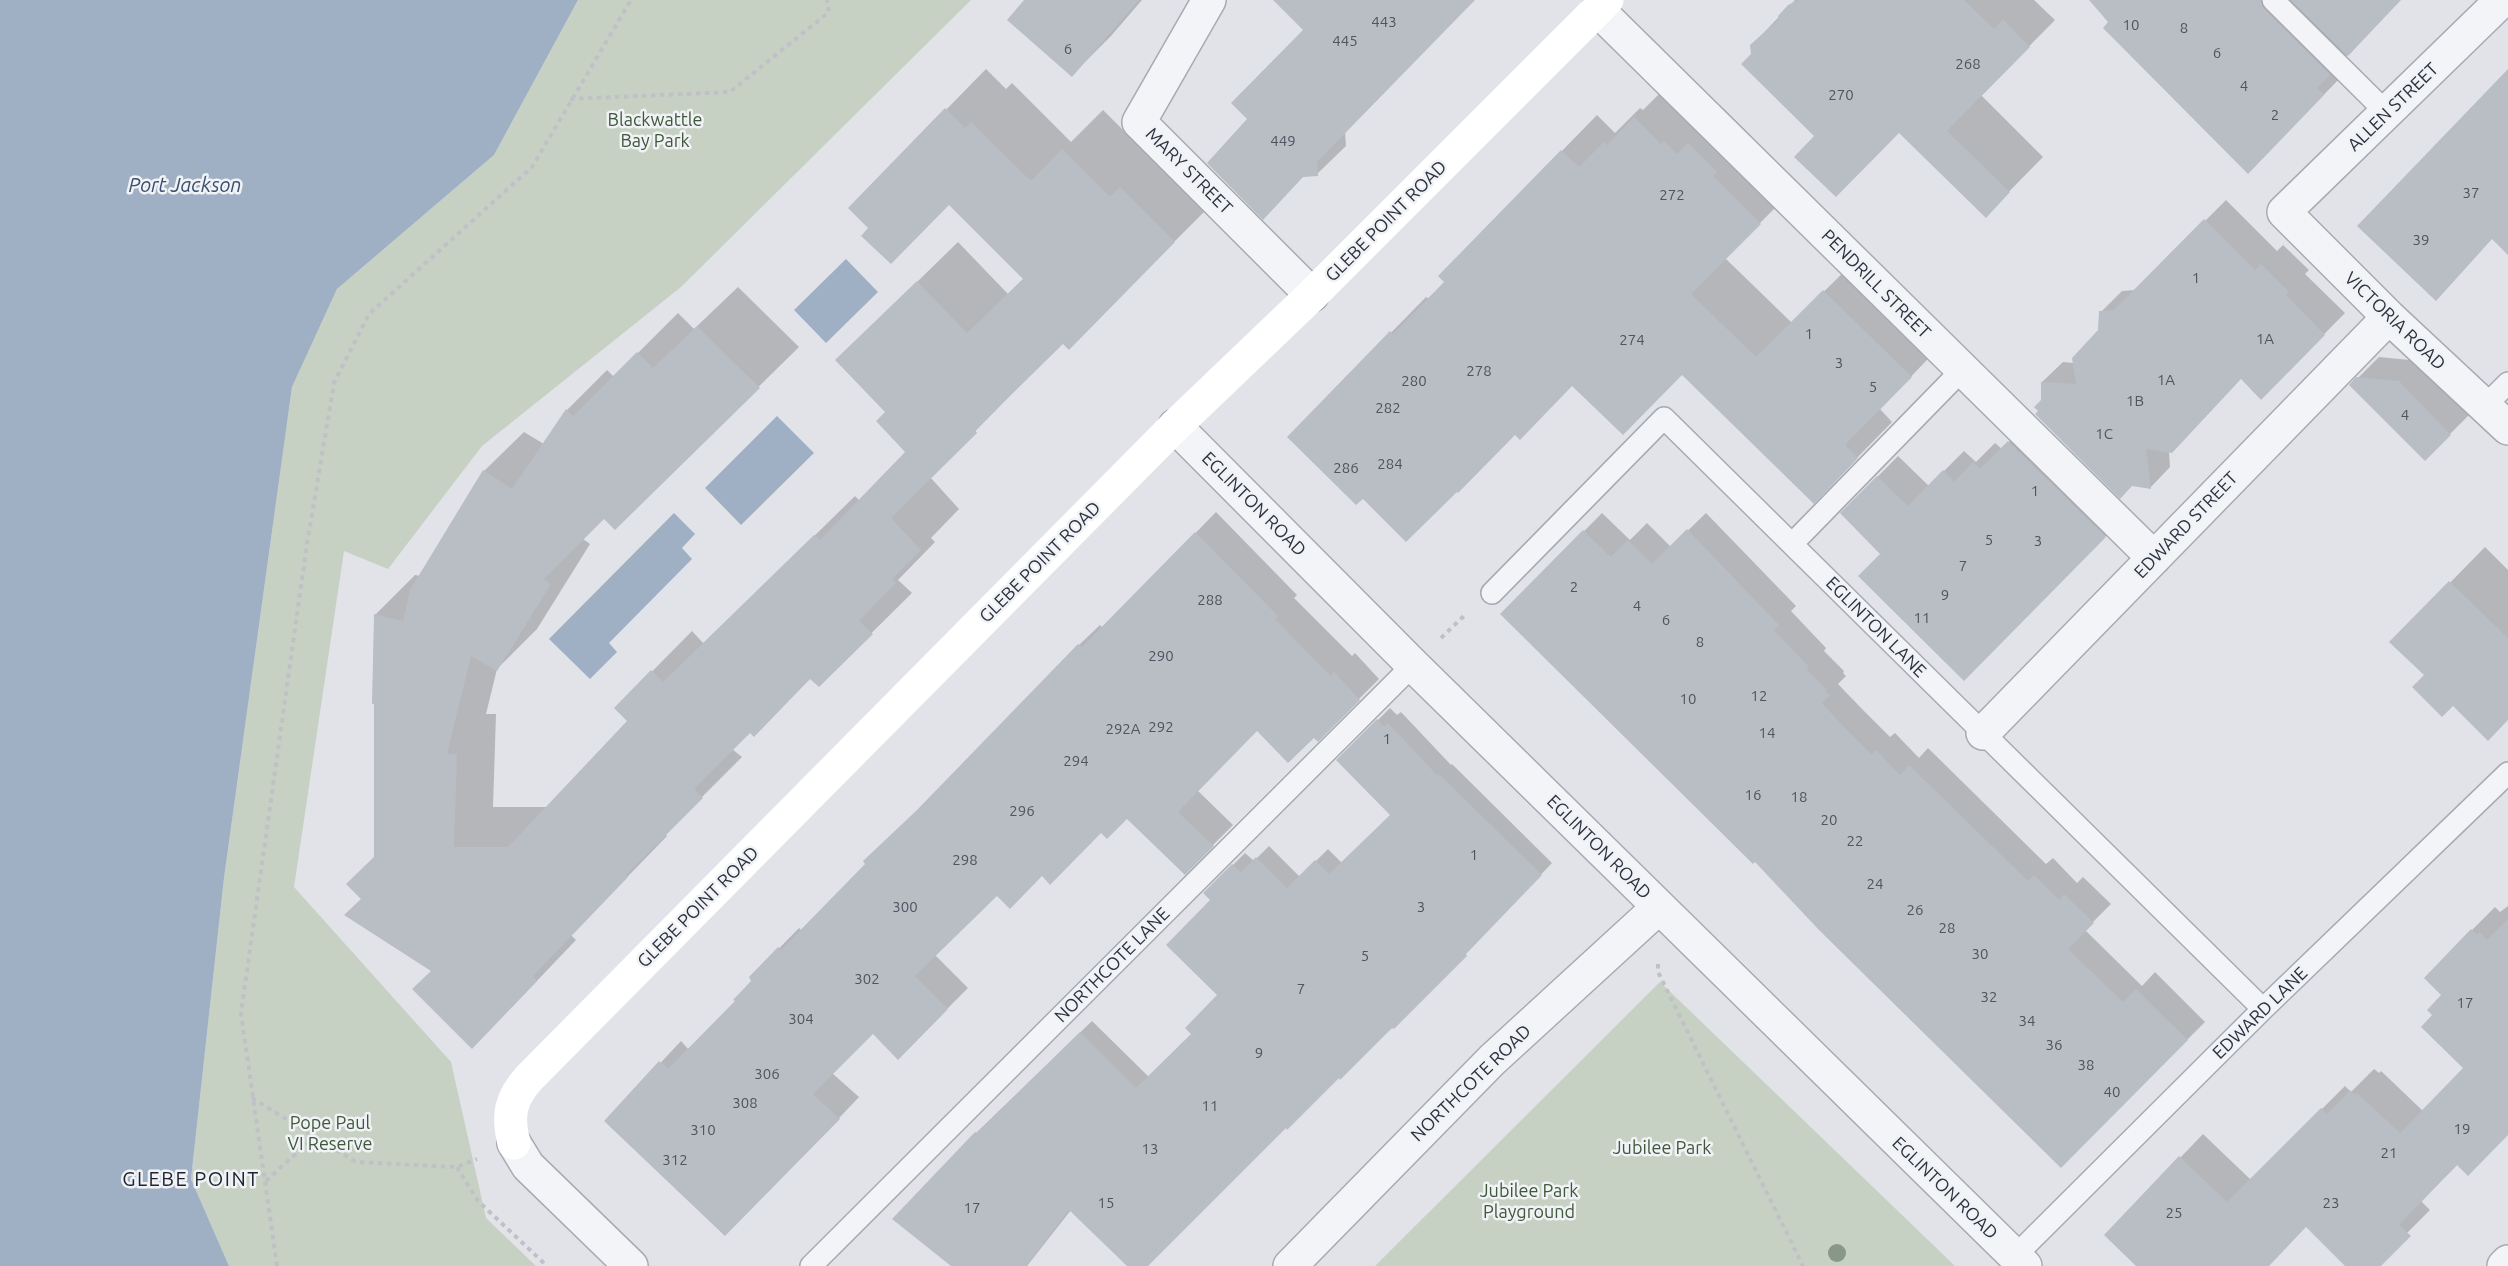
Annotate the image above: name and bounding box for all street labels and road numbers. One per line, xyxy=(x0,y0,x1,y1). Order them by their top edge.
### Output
street label: ALLEN STREET xyxy=(2343,58,2443,156)
street label: MARY STREET xyxy=(1141,123,1237,219)
street label: GLEBE POINT ROAD xyxy=(1321,156,1451,286)
street label: PENDRILL STREET xyxy=(1817,225,1935,343)
street label: VICTORIA ROAD xyxy=(2340,267,2450,375)
street label: EGLINTON ROAD xyxy=(1197,447,1311,561)
street label: EDWARD STREET xyxy=(2130,467,2242,583)
street label: GLEBE POINT ROAD xyxy=(975,497,1105,627)
street label: EGLINTON LANE xyxy=(1821,572,1931,682)
street label: EGLINTON ROAD xyxy=(1542,790,1656,904)
street label: GLEBE POINT ROAD xyxy=(633,842,763,972)
street label: NORTHCOTE LANE xyxy=(1050,903,1174,1027)
street label: EDWARD LANE xyxy=(2208,962,2312,1064)
street label: NORTHCOTE ROAD xyxy=(1406,1020,1536,1146)
street label: EGLINTON ROAD xyxy=(1888,1132,2002,1244)

